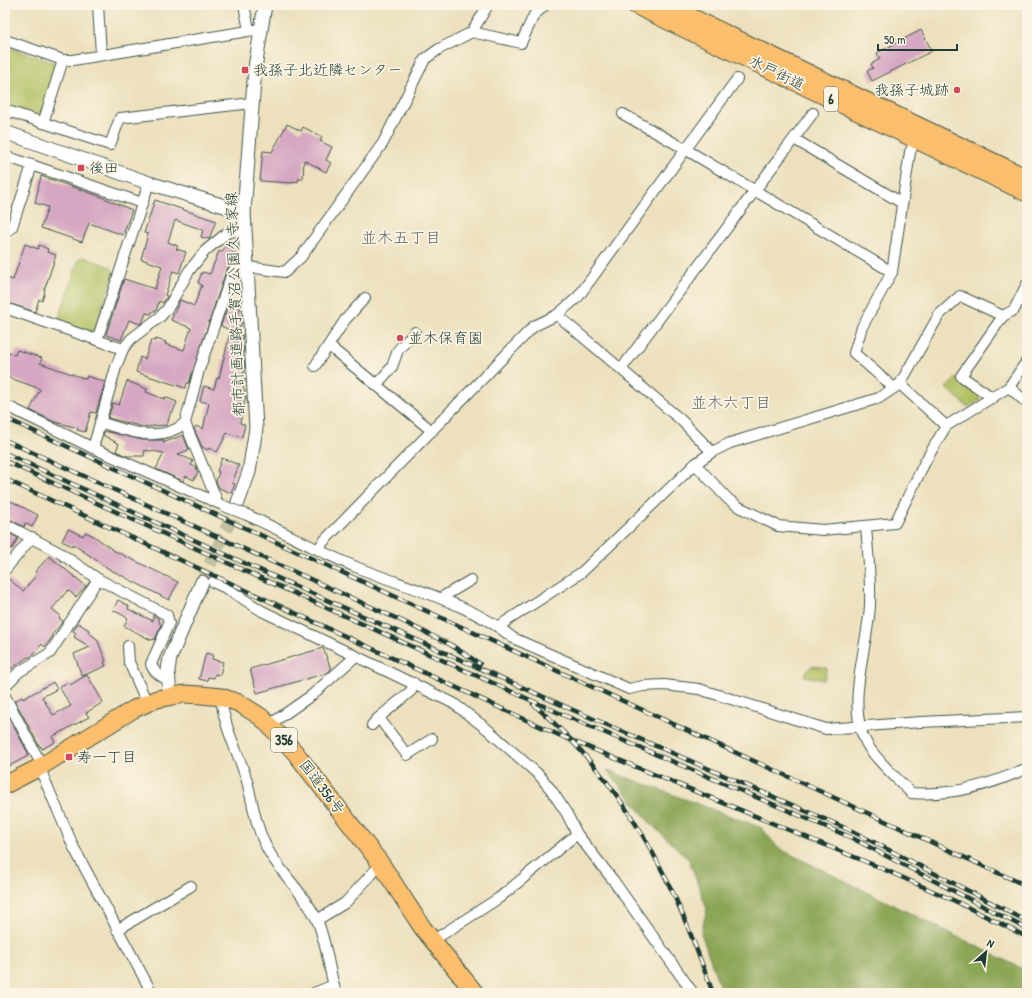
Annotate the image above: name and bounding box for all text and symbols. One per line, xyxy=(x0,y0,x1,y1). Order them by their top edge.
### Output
scale bar xyxy=(878,26,957,52)
text: 50 m xyxy=(884,31,905,48)
street label: 水戸街道 xyxy=(746,50,809,95)
place label: 我孫子北近隣センター xyxy=(253,59,402,80)
marker: 我孫子北近隣センター xyxy=(240,65,250,75)
place label: 我孫子城跡 xyxy=(874,79,949,100)
marker: 我孫子城跡 xyxy=(952,85,962,95)
road number: 6 xyxy=(824,87,838,111)
place label: 後田 xyxy=(89,157,119,178)
marker: 後田 xyxy=(76,163,86,173)
street label: 都市計画道路手賀沼公園久寺家線 xyxy=(220,191,249,417)
district label: 並木五丁目 xyxy=(361,226,441,248)
place label: 並木保育園 xyxy=(408,327,483,348)
marker: 並木保育園 xyxy=(395,333,405,343)
district label: 並木六丁目 xyxy=(691,391,771,413)
road number: 356 xyxy=(271,728,297,752)
place label: 寿一丁目 xyxy=(77,746,137,767)
marker: 寿一丁目 xyxy=(64,752,74,762)
street label: 国道356号 xyxy=(295,755,350,819)
north arrow xyxy=(966,932,1006,972)
text: N xyxy=(985,936,997,951)

